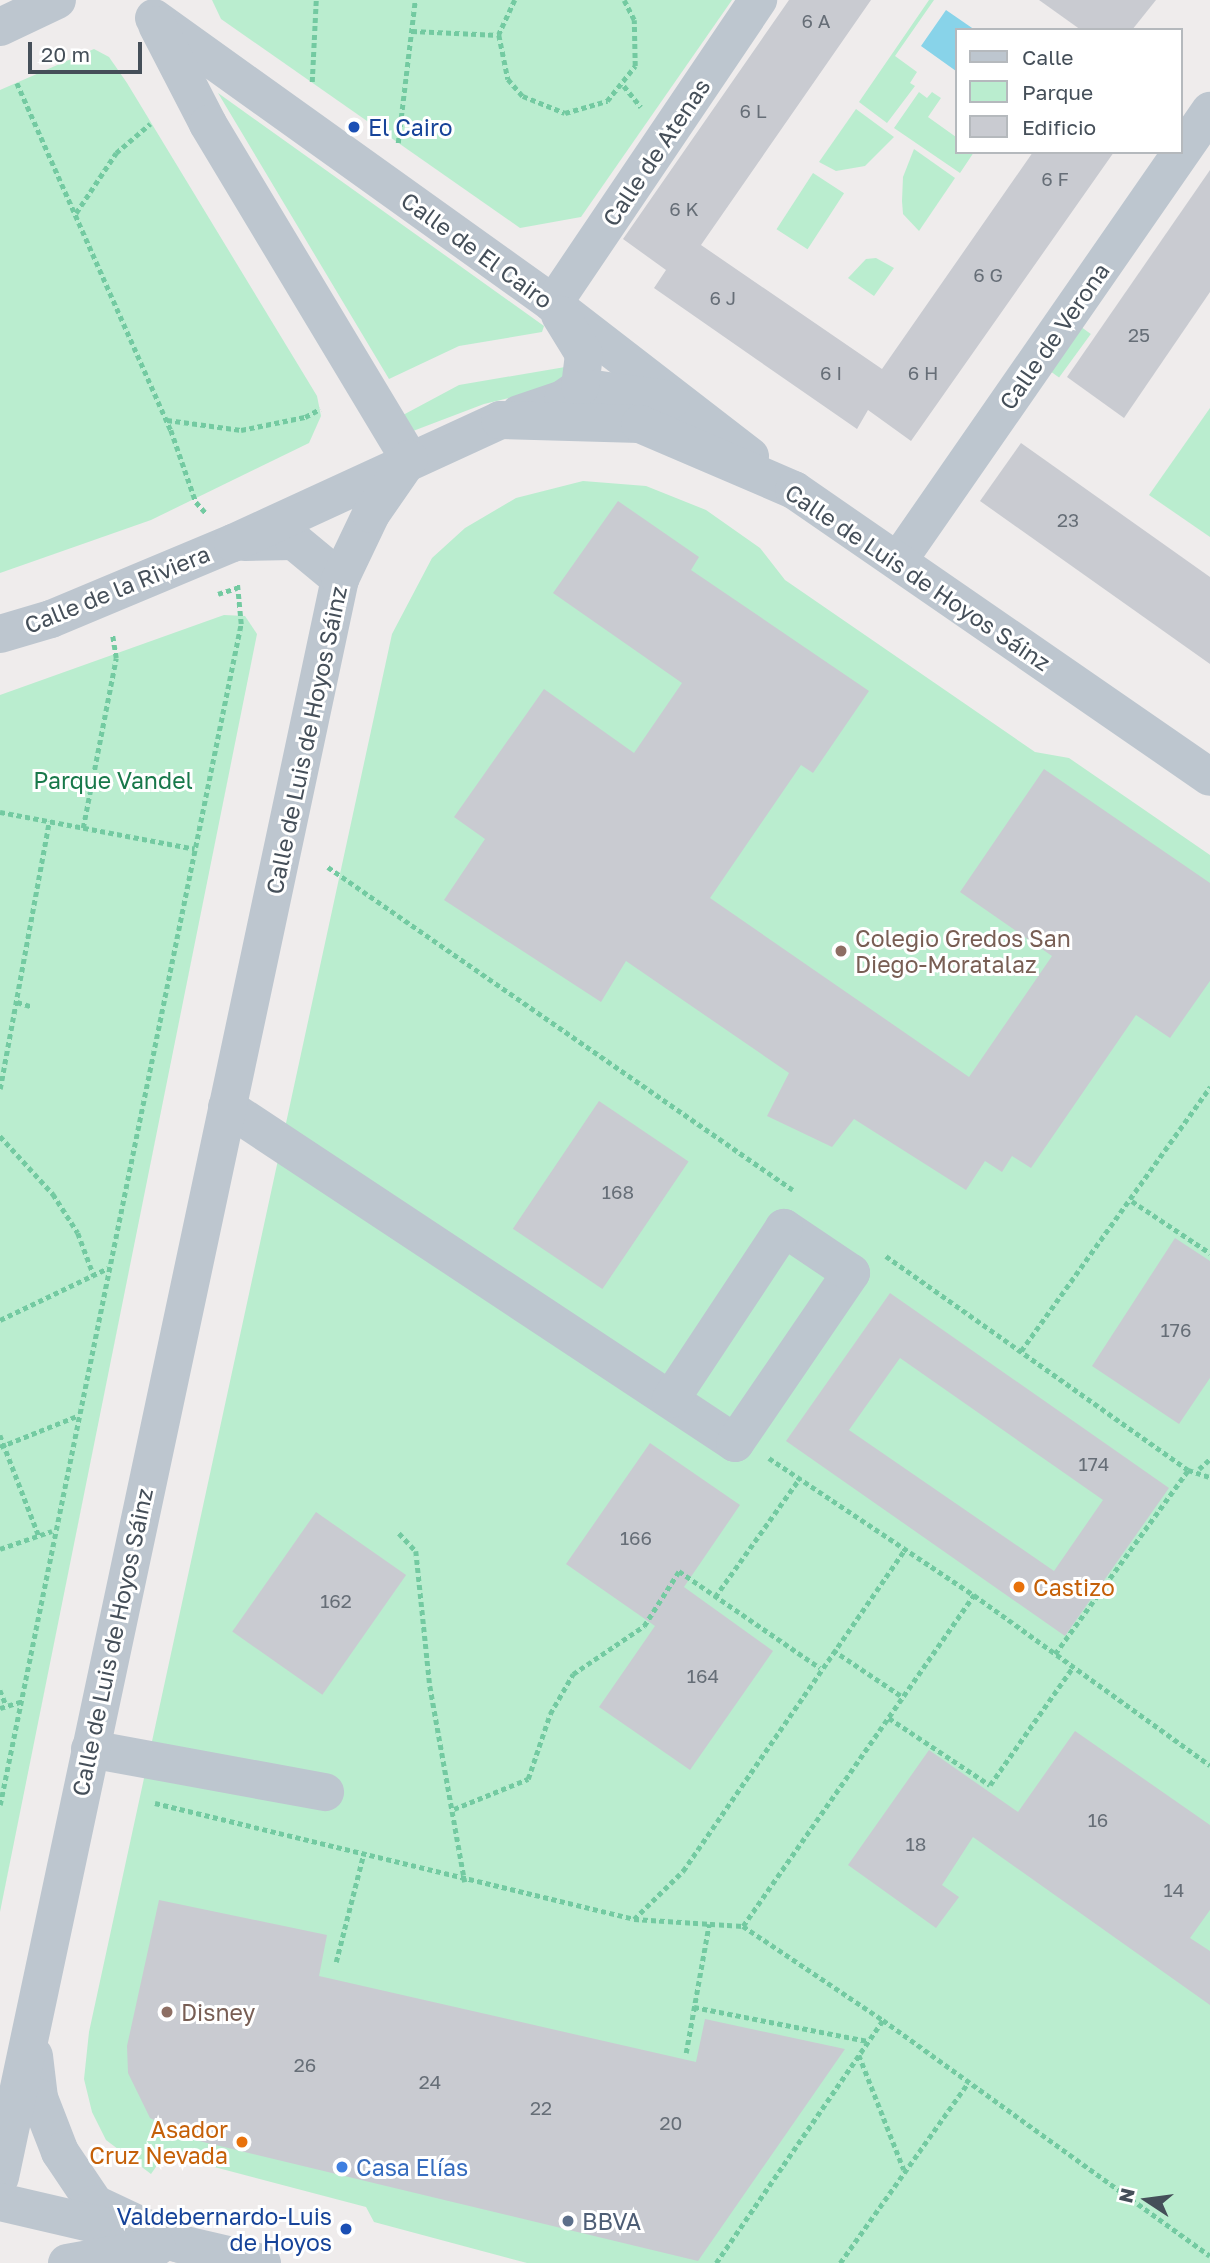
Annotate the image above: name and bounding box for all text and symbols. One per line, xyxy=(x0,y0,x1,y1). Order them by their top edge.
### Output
house number: 6 A xyxy=(802,10,830,32)
scale bar xyxy=(32,28,145,72)
legend xyxy=(954,28,1182,154)
text: 20 m xyxy=(41,41,90,67)
text: Calle xyxy=(1022,44,1074,70)
street label: Calle de Atenas xyxy=(597,73,715,231)
text: Parque xyxy=(1022,79,1093,105)
house number: 6 L xyxy=(739,100,767,122)
place label: El Cairo xyxy=(368,113,452,141)
text: Edificio xyxy=(1022,114,1096,140)
marker: El Cairo xyxy=(346,119,362,135)
house number: 6 F xyxy=(1041,168,1069,190)
street label: Calle de El Cairo xyxy=(396,186,558,314)
house number: 6 K xyxy=(669,198,699,220)
street label: Calle de Verona xyxy=(993,257,1115,415)
house number: 6 G xyxy=(973,264,1003,286)
house number: 6 J xyxy=(710,287,736,309)
house number: 25 xyxy=(1128,324,1150,346)
house number: 6 I xyxy=(820,362,842,384)
house number: 6 H xyxy=(908,362,938,384)
street label: Calle de Luis de Hoyos Sáinz xyxy=(780,478,1056,676)
house number: 23 xyxy=(1057,509,1079,531)
street label: Calle de la Riviera xyxy=(20,539,214,639)
street label: Calle de Luis de Hoyos Sáinz xyxy=(260,584,352,896)
park label: Parque Vandel xyxy=(33,766,193,794)
place label: Colegio Gredos San Diego-Moratalaz xyxy=(855,924,1071,978)
marker: Colegio Gredos San Diego-Moratalaz xyxy=(833,943,849,959)
house number: 168 xyxy=(602,1181,634,1203)
house number: 176 xyxy=(1161,1319,1191,1341)
house number: 174 xyxy=(1079,1453,1109,1475)
street label: Calle de Luis de Hoyos Sáinz xyxy=(66,1486,158,1798)
house number: 166 xyxy=(620,1527,652,1549)
place label: Castizo xyxy=(1033,1573,1115,1601)
marker: Castizo xyxy=(1011,1579,1027,1595)
house number: 162 xyxy=(320,1590,352,1612)
house number: 164 xyxy=(687,1665,719,1687)
house number: 16 xyxy=(1088,1809,1108,1831)
house number: 18 xyxy=(906,1833,926,1855)
house number: 14 xyxy=(1164,1879,1184,1901)
place label: Disney xyxy=(181,1998,255,2026)
marker: Disney xyxy=(159,2004,175,2020)
house number: 26 xyxy=(294,2054,316,2076)
house number: 24 xyxy=(419,2071,441,2093)
house number: 22 xyxy=(530,2097,552,2119)
house number: 20 xyxy=(660,2112,682,2134)
place label: Asador Cruz Nevada xyxy=(89,2115,228,2169)
marker: Asador Cruz Nevada xyxy=(234,2134,250,2150)
place label: Casa Elías xyxy=(356,2153,468,2181)
marker: Casa Elías xyxy=(334,2159,350,2175)
north arrow xyxy=(1112,2165,1182,2235)
text: N xyxy=(1113,2186,1139,2205)
place label: Valdebernardo-Luis de Hoyos xyxy=(116,2202,332,2256)
place label: BBVA xyxy=(582,2207,641,2235)
marker: BBVA xyxy=(560,2213,576,2229)
marker: Valdebernardo-Luis de Hoyos xyxy=(338,2221,354,2237)

